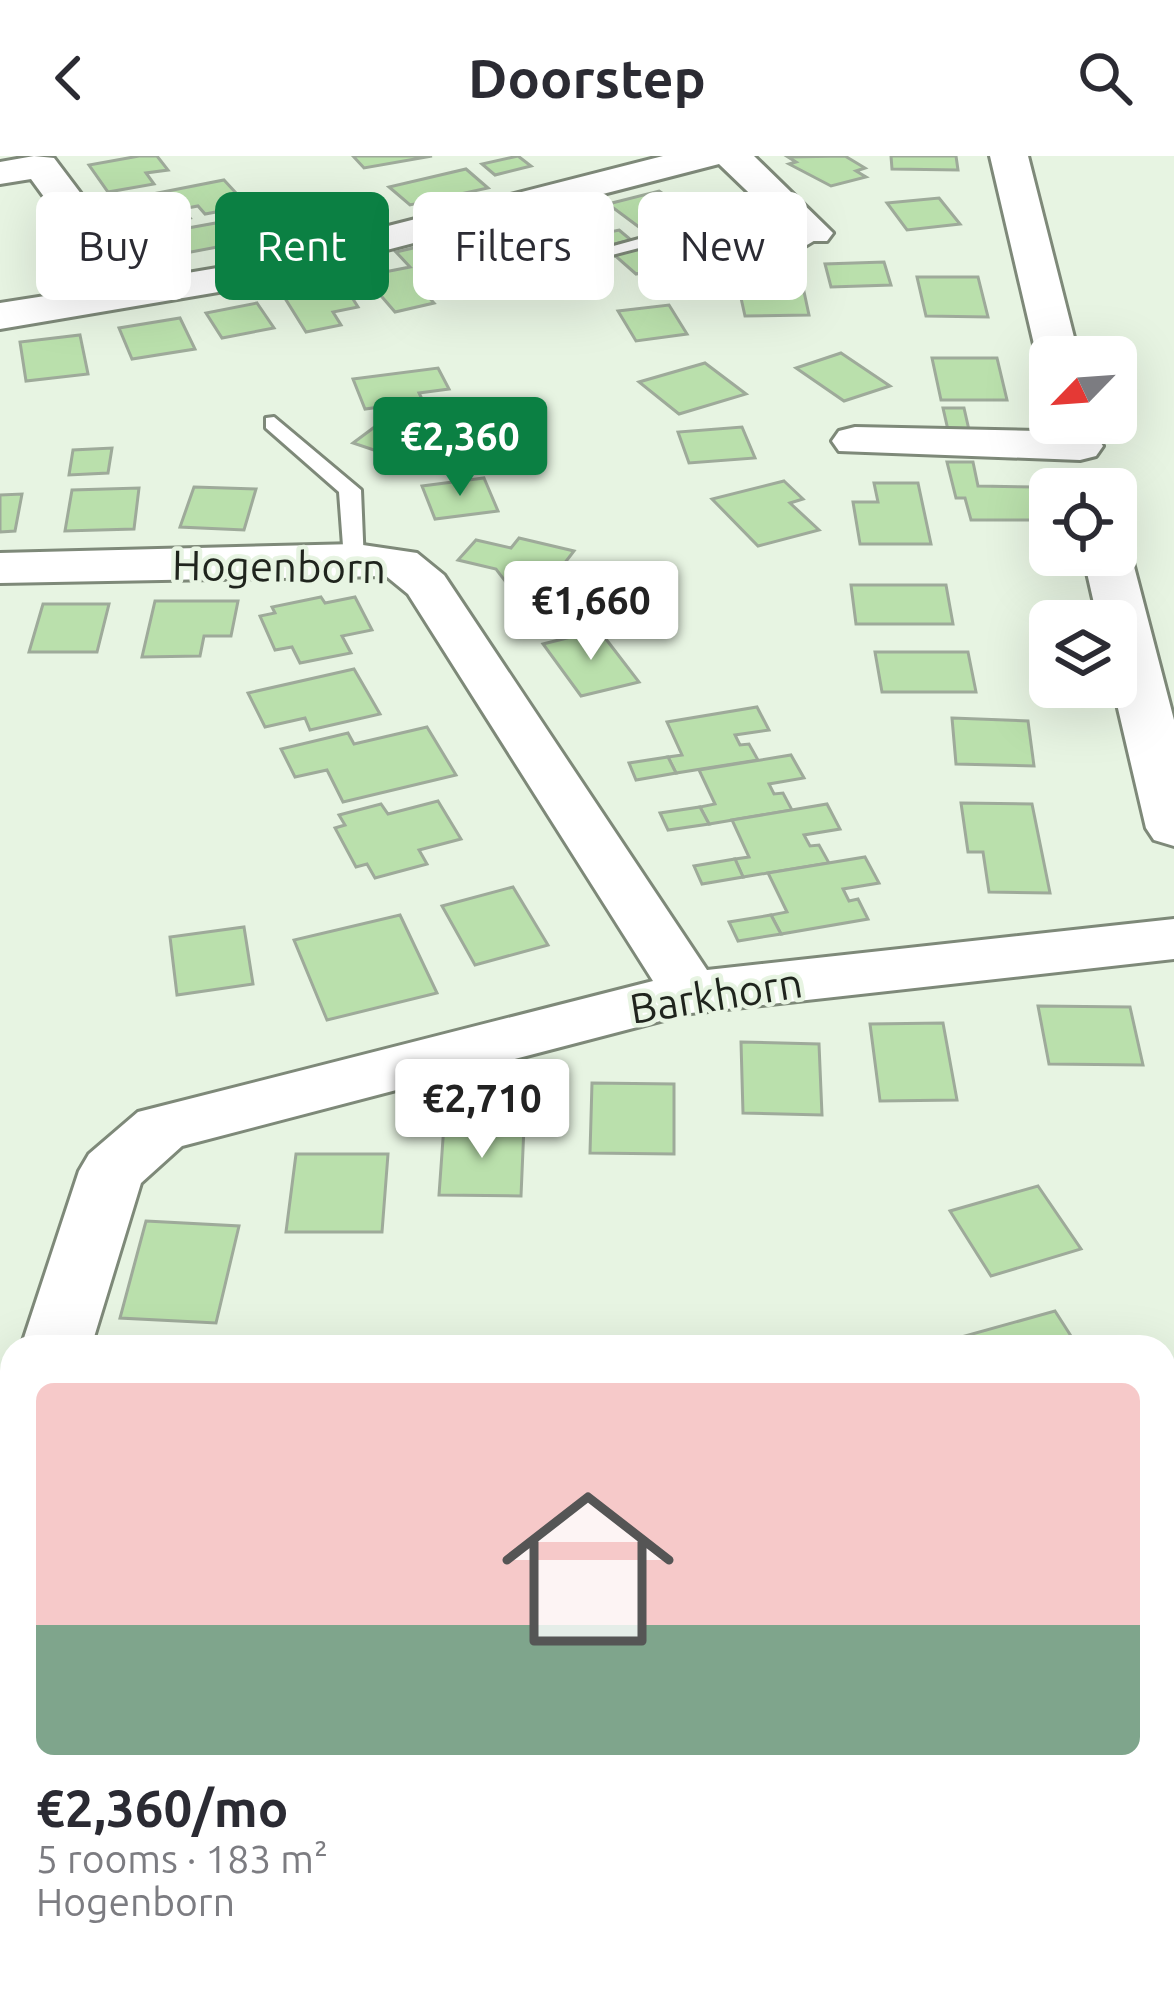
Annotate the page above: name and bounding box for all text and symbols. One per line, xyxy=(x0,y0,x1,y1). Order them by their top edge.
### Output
icon: back xyxy=(36,45,102,111)
icon: search xyxy=(1072,45,1138,111)
text: Doorstep xyxy=(468,48,706,108)
chip: Buy xyxy=(36,192,191,300)
chip: Rent xyxy=(215,192,389,300)
chip: Filters xyxy=(413,192,614,300)
chip: New xyxy=(638,192,807,300)
north arrow xyxy=(1029,336,1137,444)
map controls xyxy=(1029,336,1137,708)
pin: €2,360 xyxy=(362,397,558,499)
text: €2,360 xyxy=(400,414,520,457)
button: locate xyxy=(1029,468,1137,576)
street label: Hogenborn xyxy=(172,541,386,591)
pin: €1,660 xyxy=(493,561,689,663)
text: €1,660 xyxy=(531,578,651,621)
button: layers xyxy=(1029,600,1137,708)
street label: Barkhorn xyxy=(626,958,806,1032)
pin: €2,710 xyxy=(384,1059,580,1161)
text: €2,710 xyxy=(422,1076,542,1119)
icon: home xyxy=(480,1461,696,1677)
text: €2,360/mo xyxy=(36,1779,288,1837)
text: 5 rooms · 183 m² xyxy=(36,1837,328,1880)
text: Hogenborn xyxy=(36,1880,235,1923)

